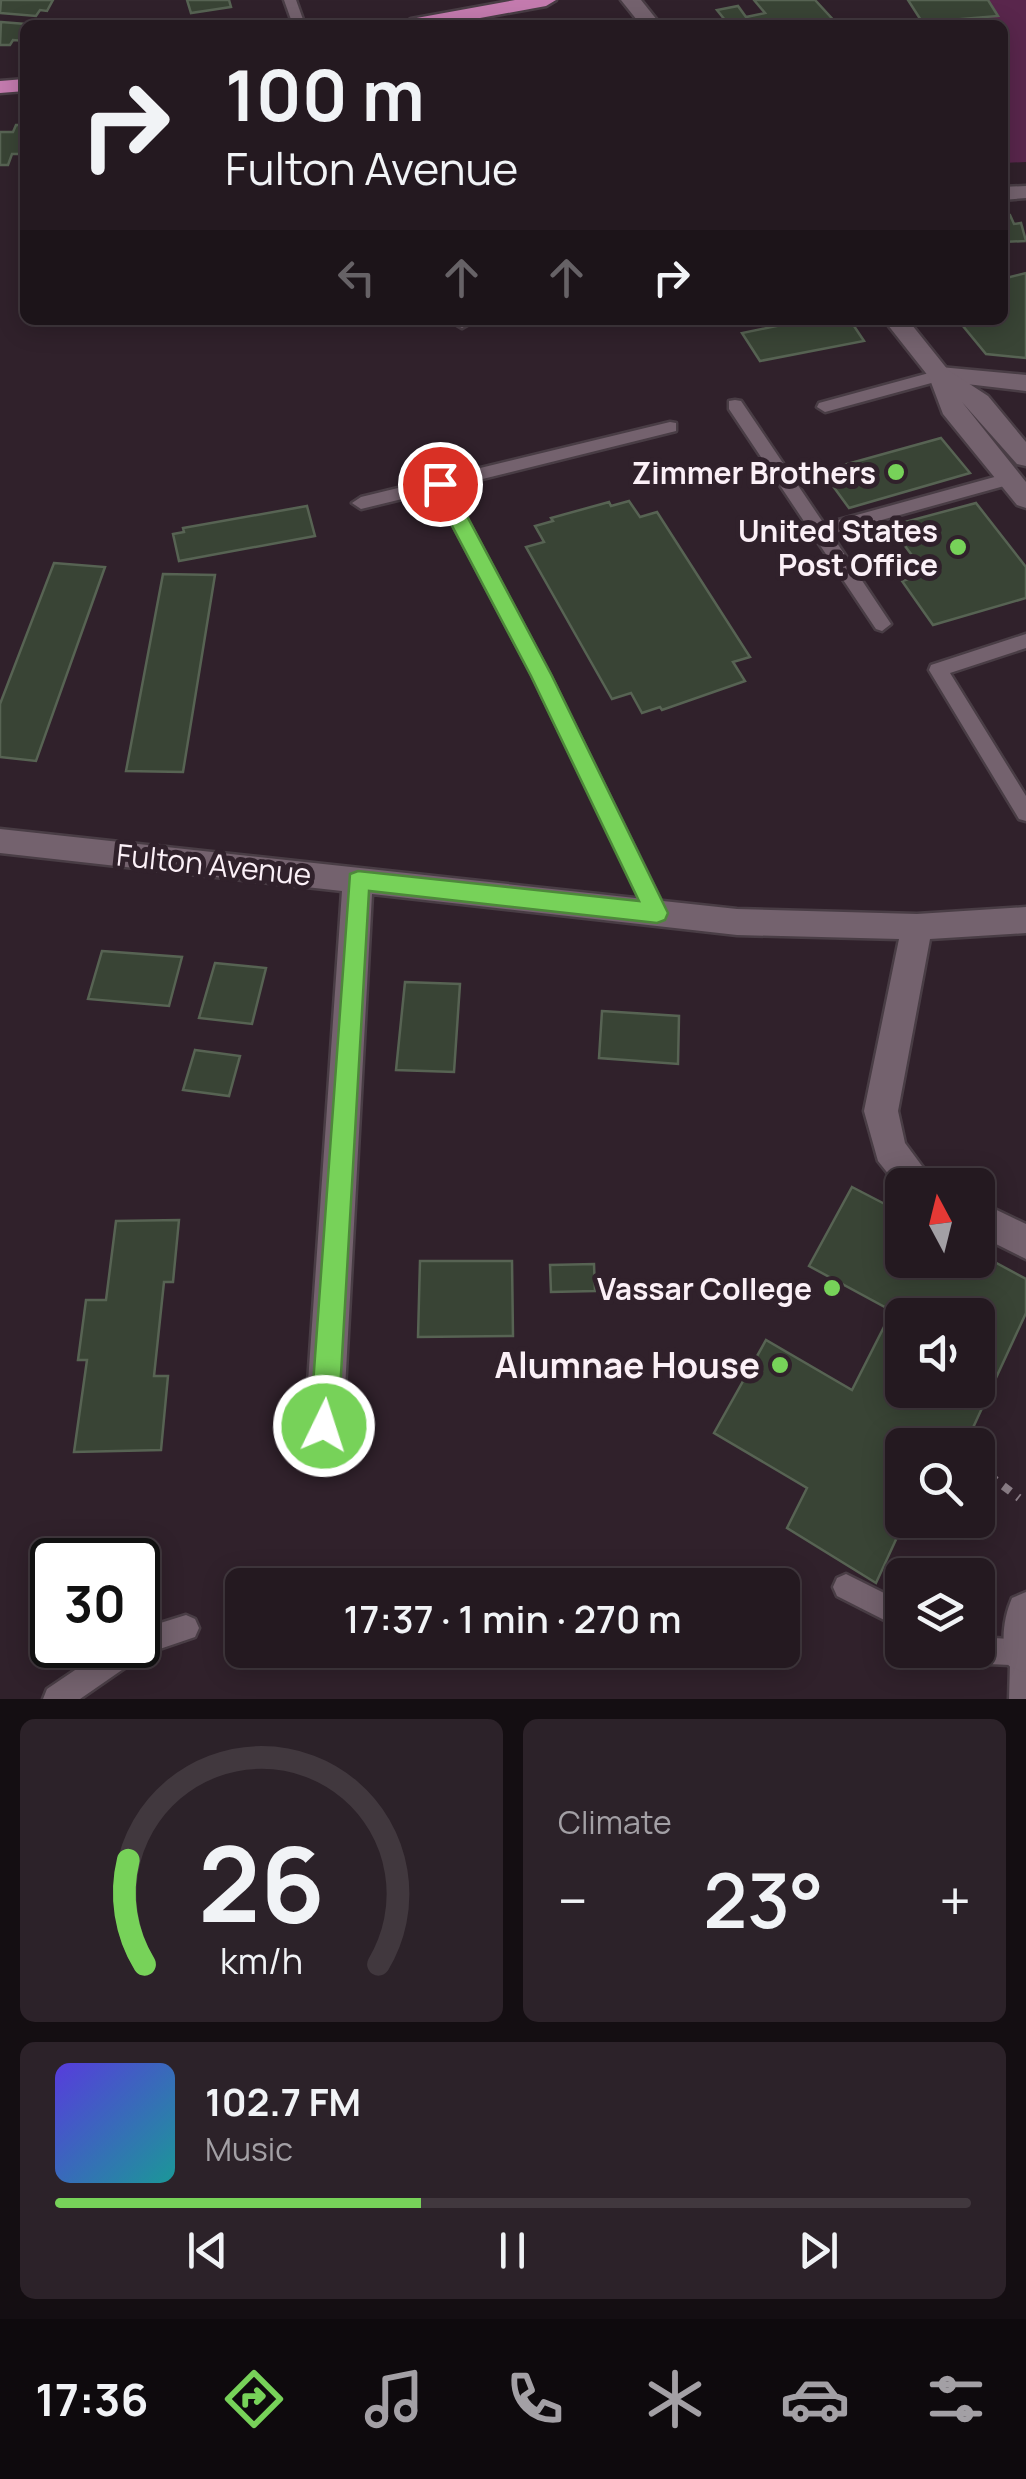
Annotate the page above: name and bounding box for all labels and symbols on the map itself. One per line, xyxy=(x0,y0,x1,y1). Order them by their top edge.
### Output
pin xyxy=(398,442,483,527)
place label: Zimmer Brothers xyxy=(631,452,876,493)
marker: Zimmer Brothers xyxy=(885,461,907,483)
place label: United States Post Office xyxy=(738,510,938,585)
marker: United States Post Office xyxy=(947,536,969,558)
street label: Fulton Avenue xyxy=(115,833,313,895)
north arrow xyxy=(885,1168,995,1278)
place label: Vassar College xyxy=(597,1268,812,1309)
marker: Vassar College xyxy=(821,1277,843,1299)
place label: Alumnae House xyxy=(494,1341,760,1389)
marker: Alumnae House xyxy=(769,1354,791,1376)
position arrow xyxy=(272,1374,376,1478)
speed limit sign: 30 xyxy=(30,1538,160,1668)

